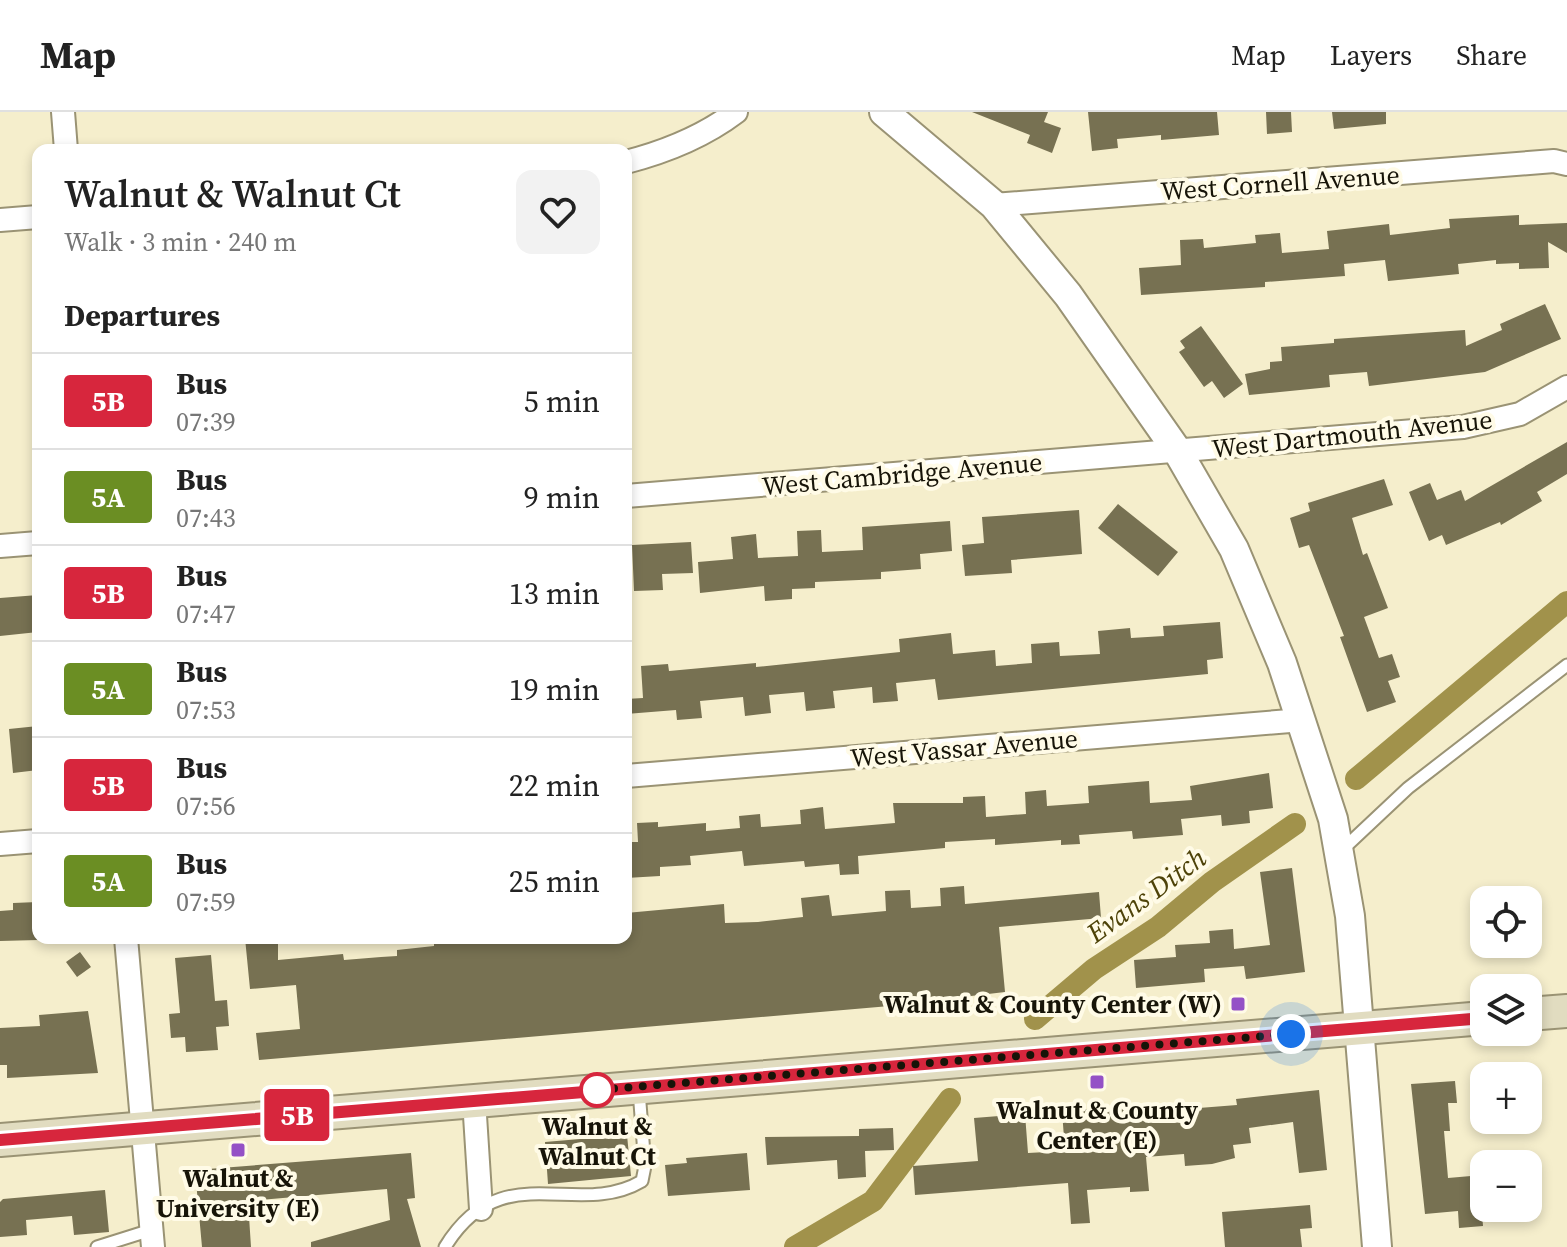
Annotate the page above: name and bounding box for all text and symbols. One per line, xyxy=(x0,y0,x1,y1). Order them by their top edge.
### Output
text: Map xyxy=(40,29,116,81)
text: Map xyxy=(1231,36,1286,74)
text: Layers xyxy=(1330,36,1412,74)
text: Share xyxy=(1456,36,1527,74)
street label: West Cornell Avenue xyxy=(1159,157,1401,209)
text: Walnut & Walnut Ct xyxy=(64,168,401,220)
button: heart xyxy=(516,170,600,254)
text: Walk · 3 min · 240 m xyxy=(64,224,297,260)
text: Departures xyxy=(64,295,220,336)
text: Bus xyxy=(176,363,227,404)
text: 5 min xyxy=(524,381,600,422)
text: 5B xyxy=(91,382,125,420)
street label: West Dartmouth Avenue xyxy=(1210,401,1494,467)
text: 07:39 xyxy=(176,404,236,440)
street label: West Cambridge Avenue xyxy=(760,444,1044,504)
text: Bus xyxy=(176,459,227,500)
text: 9 min xyxy=(524,477,600,518)
text: 5A xyxy=(91,478,125,516)
text: 07:43 xyxy=(176,500,236,536)
text: Bus xyxy=(176,555,227,596)
text: 13 min xyxy=(509,573,600,614)
text: 5B xyxy=(91,574,125,612)
text: 07:47 xyxy=(176,596,236,632)
text: Bus xyxy=(176,651,227,692)
text: 19 min xyxy=(509,669,600,710)
text: 5A xyxy=(91,670,125,708)
text: 07:53 xyxy=(176,692,236,728)
street label: West Vassar Avenue xyxy=(849,720,1079,776)
text: Bus xyxy=(176,747,227,788)
text: 22 min xyxy=(509,765,600,806)
text: 5B xyxy=(91,766,125,804)
text: 07:56 xyxy=(176,788,236,824)
water label: Evans Ditch xyxy=(1078,839,1214,952)
text: Bus xyxy=(176,843,227,884)
text: 25 min xyxy=(509,861,600,902)
text: 5A xyxy=(91,862,125,900)
text: 07:59 xyxy=(176,884,236,920)
map controls xyxy=(1470,886,1542,1222)
button: locate xyxy=(1470,886,1542,958)
button: layers xyxy=(1470,974,1542,1046)
place label: Walnut & County Center (W) xyxy=(883,986,1222,1022)
marker: Walnut & County Center (W) xyxy=(1229,995,1247,1013)
your location xyxy=(1271,1014,1311,1054)
button: + xyxy=(1470,1062,1542,1134)
marker: Walnut & Walnut Ct xyxy=(580,1073,614,1107)
marker: Walnut & County Center (E) xyxy=(1088,1073,1106,1091)
line badge: 5B xyxy=(261,1089,333,1141)
place label: Walnut & County Center (E) xyxy=(996,1092,1198,1158)
text: 5B xyxy=(280,1096,314,1134)
place label: Walnut & Walnut Ct xyxy=(538,1108,656,1174)
marker: Walnut & University (E) xyxy=(229,1141,247,1159)
button: − xyxy=(1470,1150,1542,1222)
place label: Walnut & University (E) xyxy=(156,1160,320,1226)

